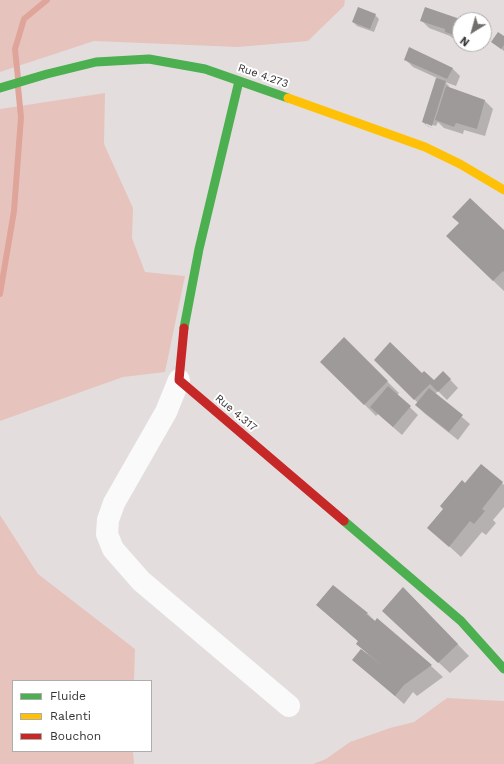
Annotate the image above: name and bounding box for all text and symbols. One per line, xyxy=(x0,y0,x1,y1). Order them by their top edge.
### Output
north arrow xyxy=(452,12,492,52)
text: N xyxy=(458,34,472,49)
street label: Rue 4.273 xyxy=(236,61,290,91)
street label: Rue 4.317 xyxy=(212,392,260,434)
legend xyxy=(12,680,152,752)
text: Fluide xyxy=(50,689,86,703)
text: Ralenti xyxy=(50,709,91,723)
text: Bouchon xyxy=(50,729,101,743)

